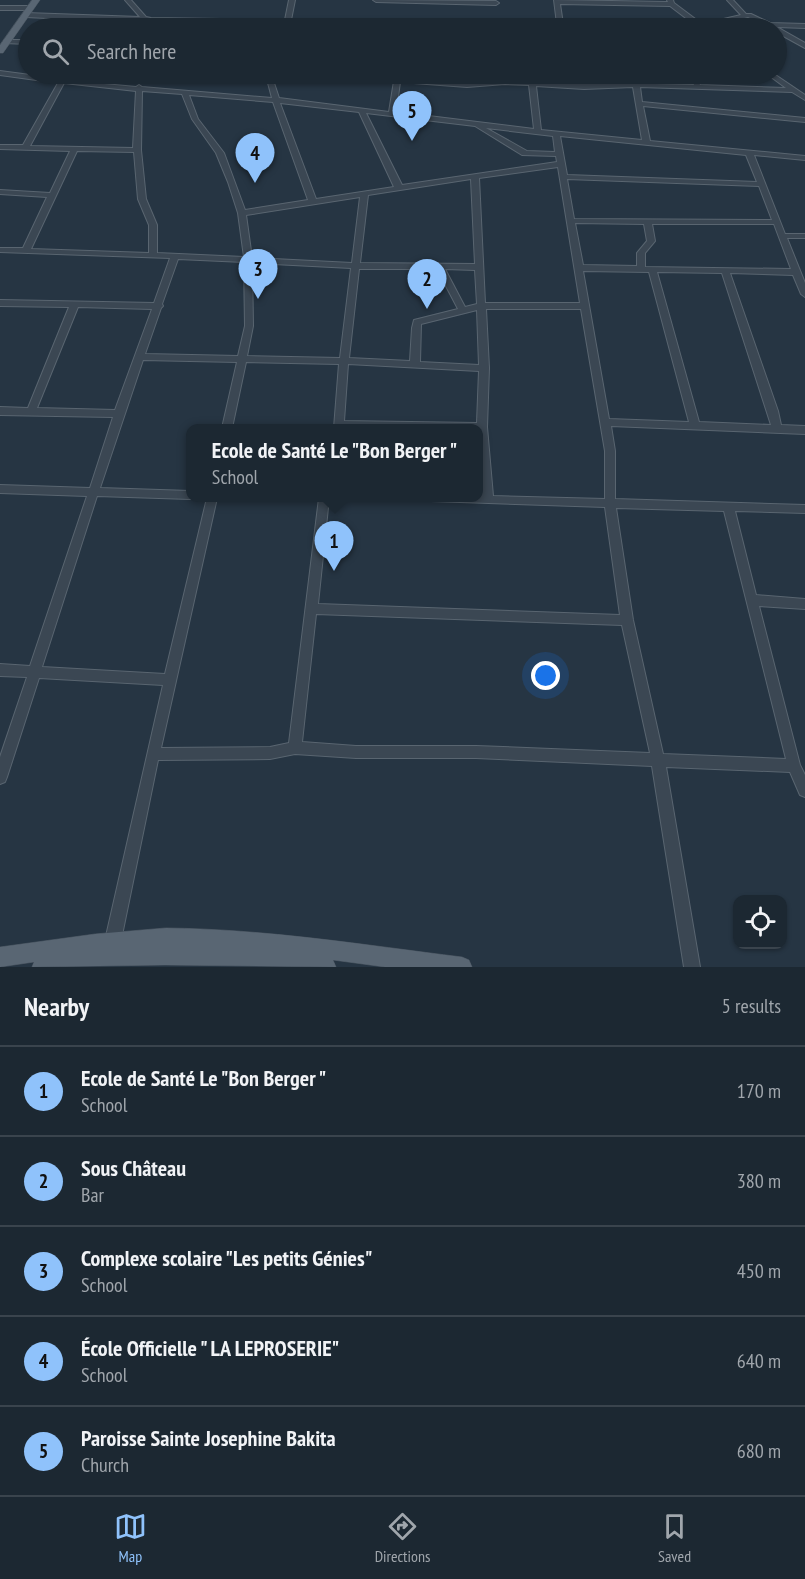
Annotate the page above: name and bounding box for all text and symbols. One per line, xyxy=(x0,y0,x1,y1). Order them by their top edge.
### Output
search box xyxy=(18,18,787,84)
icon: search xyxy=(39,35,72,68)
text: Search here xyxy=(87,37,176,65)
pin: 5 xyxy=(392,92,432,141)
pin: 4 xyxy=(236,134,274,183)
pin: 3 xyxy=(238,250,278,299)
pin: 2 xyxy=(408,260,446,309)
popup xyxy=(186,424,483,502)
text: Ecole de Santé Le "Bon Berger " xyxy=(212,436,457,464)
text: School xyxy=(212,464,258,490)
pin: 1 xyxy=(314,522,354,571)
your location xyxy=(531,661,560,690)
map controls xyxy=(733,895,787,949)
button: locate xyxy=(733,895,787,949)
text: Nearby xyxy=(24,990,89,1023)
text: 5 results xyxy=(722,993,781,1019)
text: Ecole de Santé Le "Bon Berger " xyxy=(81,1064,326,1092)
text: 1 xyxy=(39,1078,48,1104)
text: 170 m xyxy=(737,1078,781,1104)
text: School xyxy=(81,1092,127,1118)
text: Sous Château xyxy=(81,1154,186,1182)
text: 2 xyxy=(39,1168,48,1194)
text: 380 m xyxy=(737,1168,781,1194)
text: Bar xyxy=(81,1182,104,1208)
text: Complexe scolaire "Les petits Génies" xyxy=(81,1244,372,1272)
text: 3 xyxy=(39,1258,48,1284)
text: 450 m xyxy=(737,1258,781,1284)
text: School xyxy=(81,1272,127,1298)
text: École Officielle " LA LEPROSERIE" xyxy=(81,1334,339,1362)
text: 4 xyxy=(39,1348,48,1374)
text: 640 m xyxy=(737,1348,781,1374)
text: School xyxy=(81,1362,127,1388)
text: Paroisse Sainte Josephine Bakita xyxy=(81,1424,336,1452)
text: 5 xyxy=(39,1438,48,1464)
text: 680 m xyxy=(737,1438,781,1464)
text: Church xyxy=(81,1452,129,1478)
tab: Map xyxy=(114,1510,147,1566)
tab: Directions xyxy=(375,1510,430,1566)
tab: Saved xyxy=(658,1510,691,1566)

